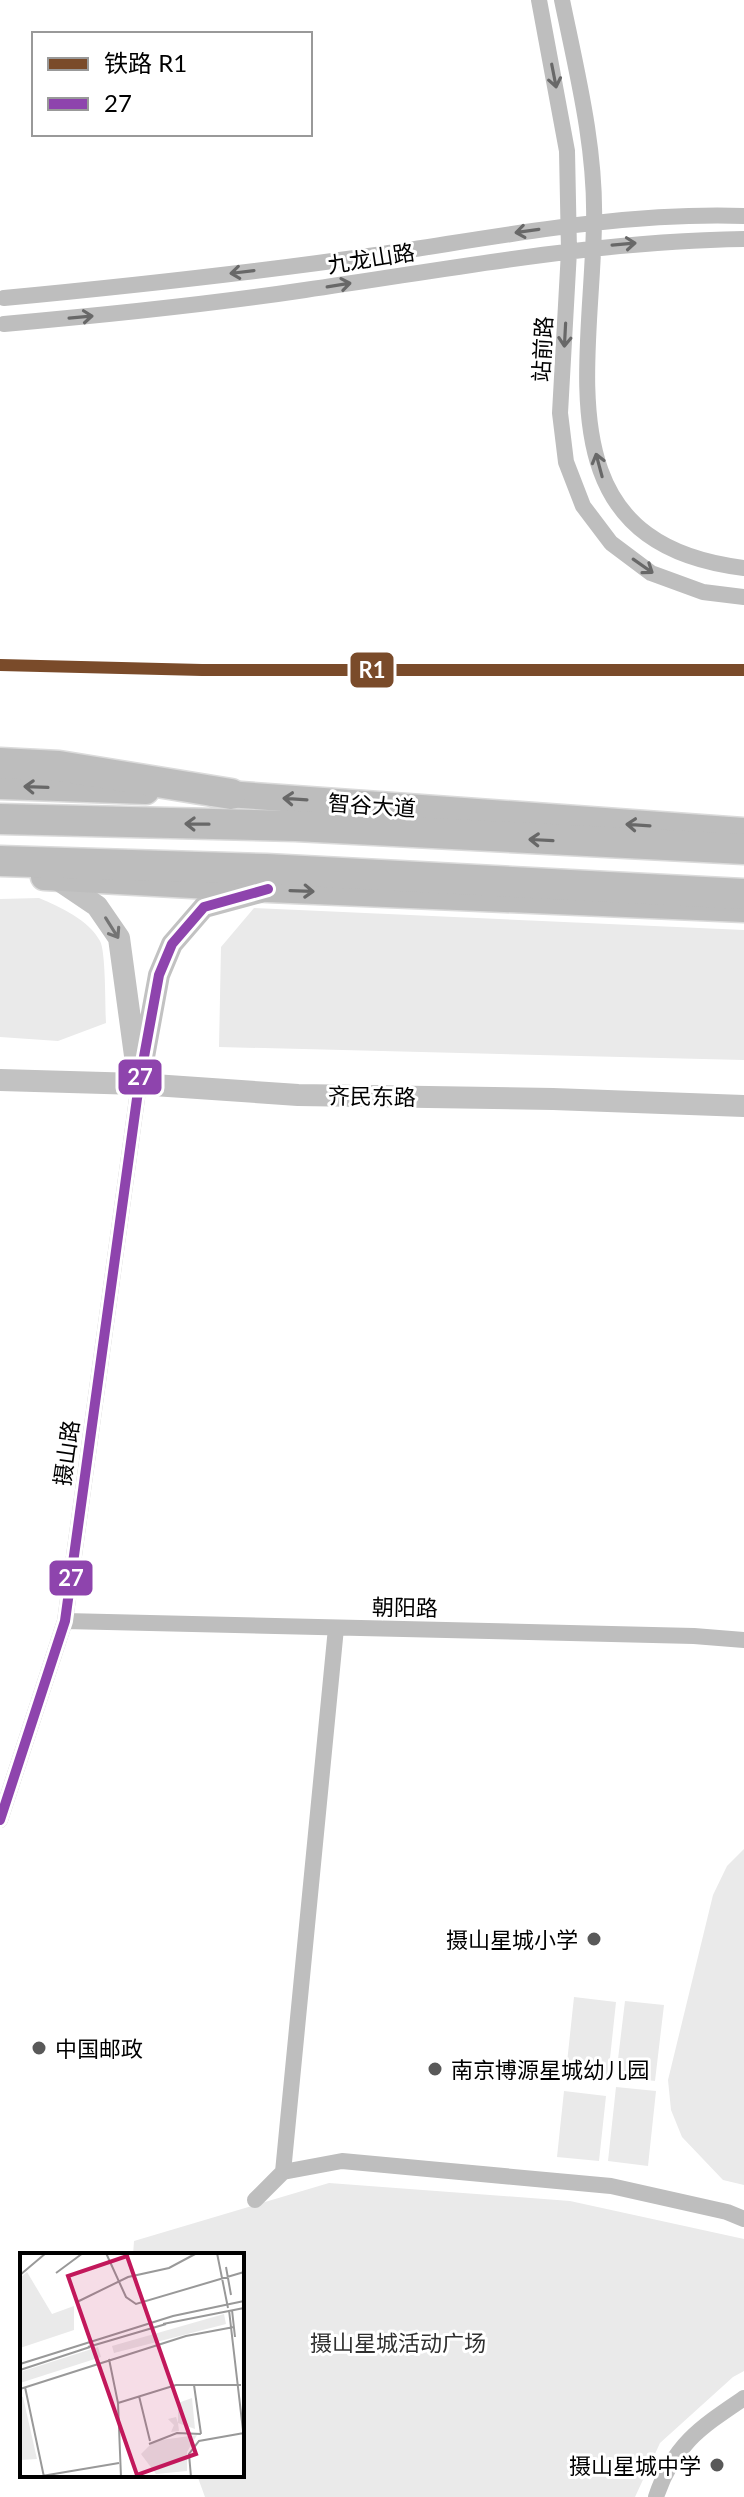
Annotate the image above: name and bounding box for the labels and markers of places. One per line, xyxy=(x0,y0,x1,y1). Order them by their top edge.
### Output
place label: 摄山星城小学 xyxy=(446,1926,578,1953)
marker: 摄山星城小学 xyxy=(585,1930,603,1948)
place label: 中国邮政 xyxy=(55,2035,143,2062)
marker: 中国邮政 xyxy=(30,2039,48,2057)
place label: 南京博源星城幼儿园 xyxy=(451,2056,649,2083)
marker: 南京博源星城幼儿园 xyxy=(426,2060,444,2078)
place label: 摄山星城中学 xyxy=(569,2452,701,2479)
marker: 摄山星城中学 xyxy=(708,2456,726,2474)

